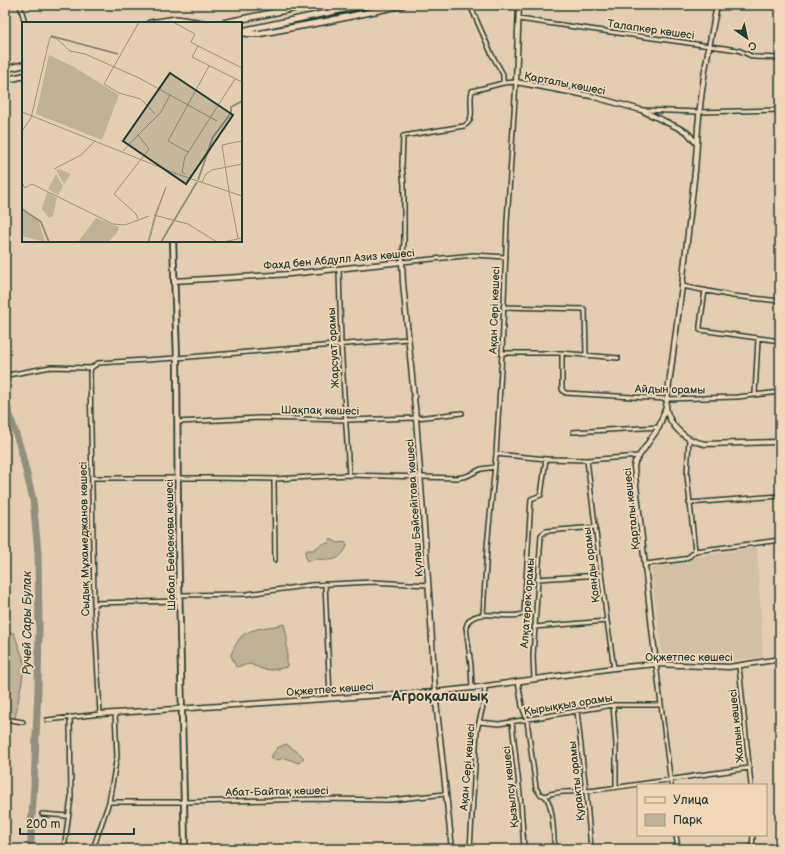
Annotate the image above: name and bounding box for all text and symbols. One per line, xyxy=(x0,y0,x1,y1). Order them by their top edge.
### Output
street label: Талапкер көшесі xyxy=(607,17,695,42)
north arrow xyxy=(727,18,767,58)
inset map xyxy=(22,22,242,242)
text: С xyxy=(745,38,759,54)
street label: Қарталы көшесі xyxy=(523,69,607,98)
street label: Фахд бен Абдулл Азиз көшесі xyxy=(263,246,415,273)
street label: Ақан Сері көшесі xyxy=(486,266,503,355)
street label: Жарсуат орамы xyxy=(325,307,342,389)
street label: Айдын орамы xyxy=(634,382,705,397)
street label: Шақпақ көшесі xyxy=(281,403,359,418)
street label: Күләш Бәйсейітова көшесі xyxy=(403,438,426,577)
street label: Сыдық Мұхамеджанов көшесі xyxy=(77,461,92,617)
street label: Қарталы көшесі xyxy=(621,467,642,551)
street label: Шабал Бейсекова көшесі xyxy=(163,479,178,611)
street label: Қоянды орамы xyxy=(580,526,603,604)
street label: Алқатерек орамы xyxy=(518,557,537,650)
water label: Ручей Сары Булак xyxy=(20,570,35,675)
street label: Оқжетпес көшесі xyxy=(645,651,733,664)
street label: Оқжетпес көшесі xyxy=(286,680,374,699)
district label: Агроқалашық xyxy=(391,687,489,706)
street label: Жалын көшесі xyxy=(726,688,747,763)
street label: Қырыққыз орамы xyxy=(523,691,614,718)
street label: Ақан Сері көшесі xyxy=(457,723,478,812)
street label: Қуракты орамы xyxy=(566,740,587,822)
street label: Қызылсу көшесі xyxy=(500,745,521,829)
street label: Абат-Байтақ көшесі xyxy=(224,784,329,799)
legend xyxy=(637,784,767,836)
text: Улица xyxy=(673,793,709,808)
scale bar xyxy=(20,810,134,836)
text: Парк xyxy=(673,813,703,828)
text: 200 m xyxy=(26,817,60,832)

